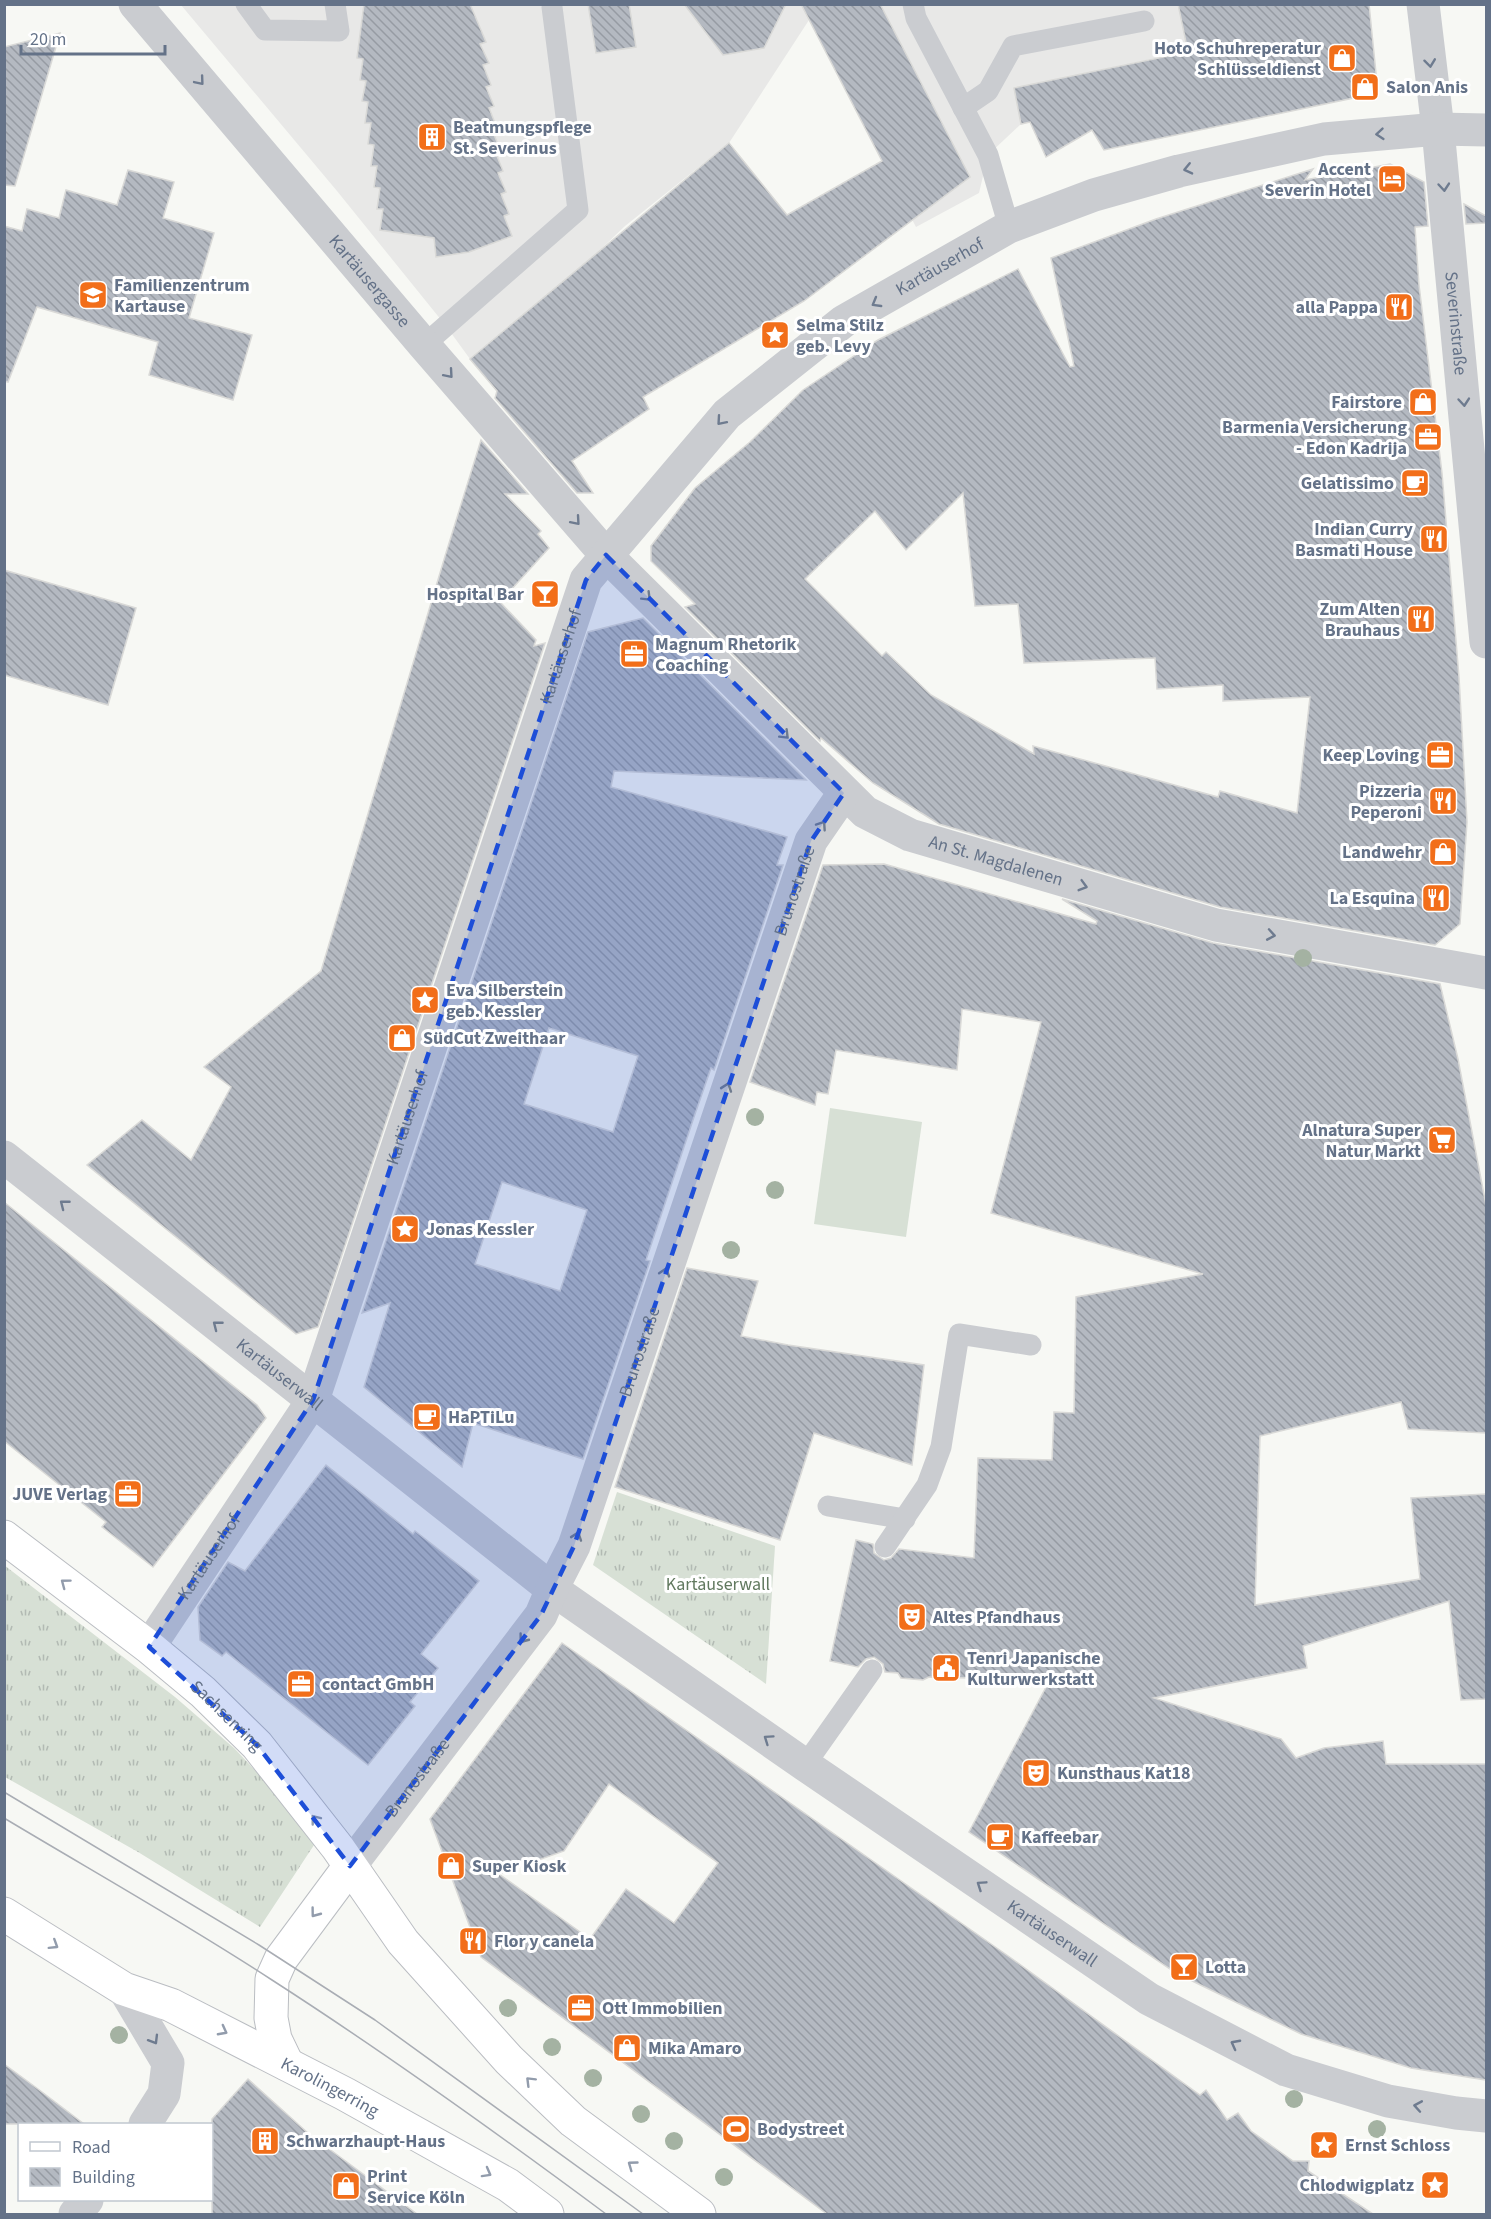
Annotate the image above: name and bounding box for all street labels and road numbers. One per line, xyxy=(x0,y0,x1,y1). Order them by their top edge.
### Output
street label: Kartäusergasse xyxy=(323,229,416,333)
street label: Kartäuserhof xyxy=(891,231,989,302)
street label: Severinstraße xyxy=(1439,270,1473,376)
street label: Kartäuserhof xyxy=(533,606,588,707)
street label: An St. Magdalenen xyxy=(926,829,1066,892)
street label: Brunostraße xyxy=(767,843,821,939)
street label: Kartäuserhof xyxy=(380,1067,435,1168)
street label: Brunostraße xyxy=(613,1303,666,1400)
street label: Kartäuserwall xyxy=(231,1332,328,1416)
street label: Kartäuserhof xyxy=(171,1509,247,1605)
street label: Sachsenring xyxy=(185,1674,269,1757)
street label: Brunostraße xyxy=(379,1733,456,1823)
street label: Kartäuserwall xyxy=(1002,1893,1102,1973)
street label: Karolingerring xyxy=(277,2051,384,2123)

